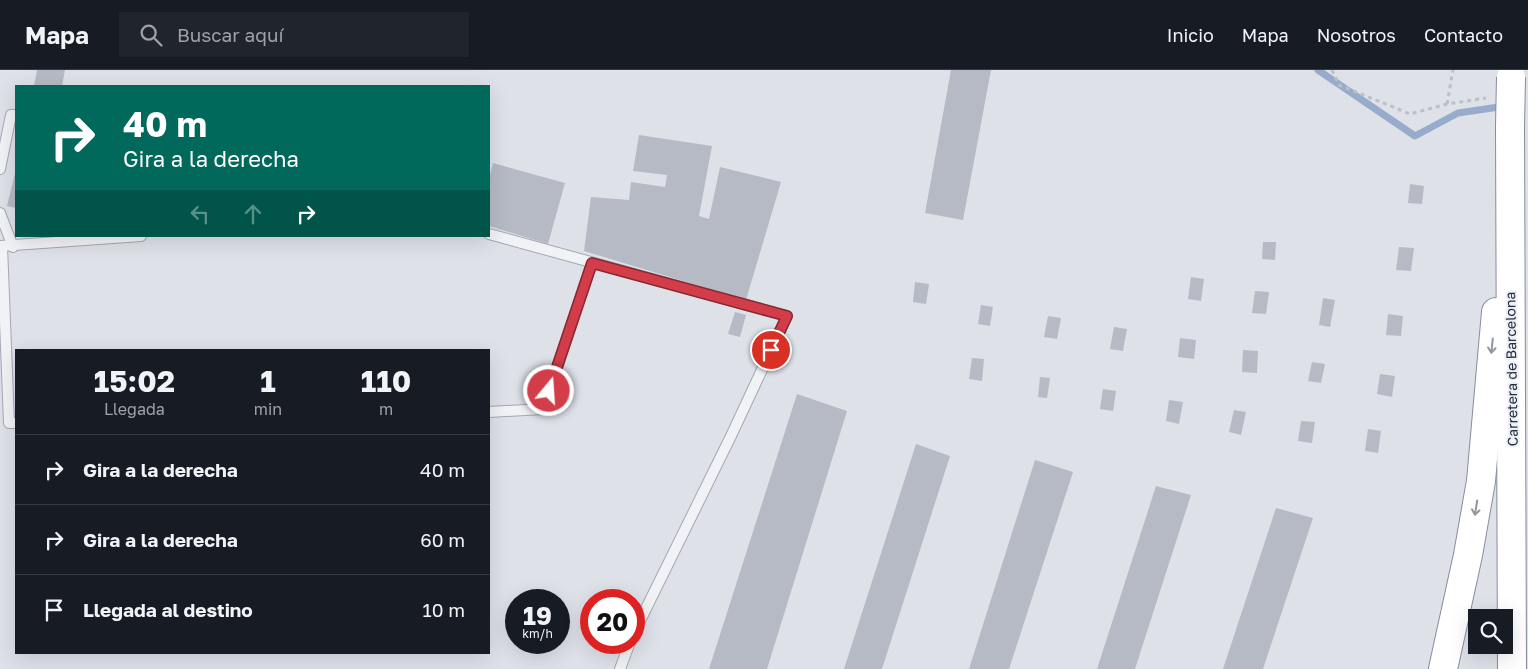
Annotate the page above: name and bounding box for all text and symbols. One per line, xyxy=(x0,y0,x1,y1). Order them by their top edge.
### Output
search box xyxy=(119,12,469,57)
text: Mapa xyxy=(25,20,89,49)
icon: search xyxy=(137,21,165,49)
text: Buscar aquí xyxy=(177,23,284,46)
text: Inicio xyxy=(1167,24,1214,46)
text: Mapa xyxy=(1242,24,1289,46)
text: Nosotros xyxy=(1317,24,1396,46)
text: Contacto xyxy=(1424,24,1503,46)
text: 40 m xyxy=(123,103,207,145)
icon: right xyxy=(40,105,105,170)
text: Gira a la derecha xyxy=(123,145,299,172)
icon: left xyxy=(186,200,214,228)
icon: ahead xyxy=(239,200,267,228)
icon: right xyxy=(292,200,320,228)
street label: Carretera de Barcelona xyxy=(1501,292,1521,446)
pin xyxy=(750,329,792,371)
icon: arrive xyxy=(757,336,785,364)
one-way arrow xyxy=(1487,338,1497,354)
text: 15:02 xyxy=(94,363,175,399)
text: 1 xyxy=(260,363,276,399)
text: 110 xyxy=(361,363,411,399)
position arrow xyxy=(522,364,574,416)
text: Llegada xyxy=(104,399,165,419)
text: min xyxy=(254,399,282,419)
text: m xyxy=(379,399,393,419)
icon: right xyxy=(40,456,68,484)
text: Gira a la derecha xyxy=(83,458,238,481)
text: 40 m xyxy=(420,458,465,481)
one-way arrow xyxy=(1471,499,1481,515)
icon: right xyxy=(40,526,68,554)
text: Gira a la derecha xyxy=(83,528,238,551)
text: 60 m xyxy=(420,528,465,551)
speed limit sign: 20 xyxy=(580,589,645,654)
icon: arrive xyxy=(40,596,68,624)
text: Llegada al destino xyxy=(83,598,253,621)
text: 10 m xyxy=(422,598,465,621)
text: 19 xyxy=(523,600,552,631)
map controls xyxy=(1468,609,1513,654)
button: search xyxy=(1468,609,1513,654)
text: km/h xyxy=(522,626,553,641)

